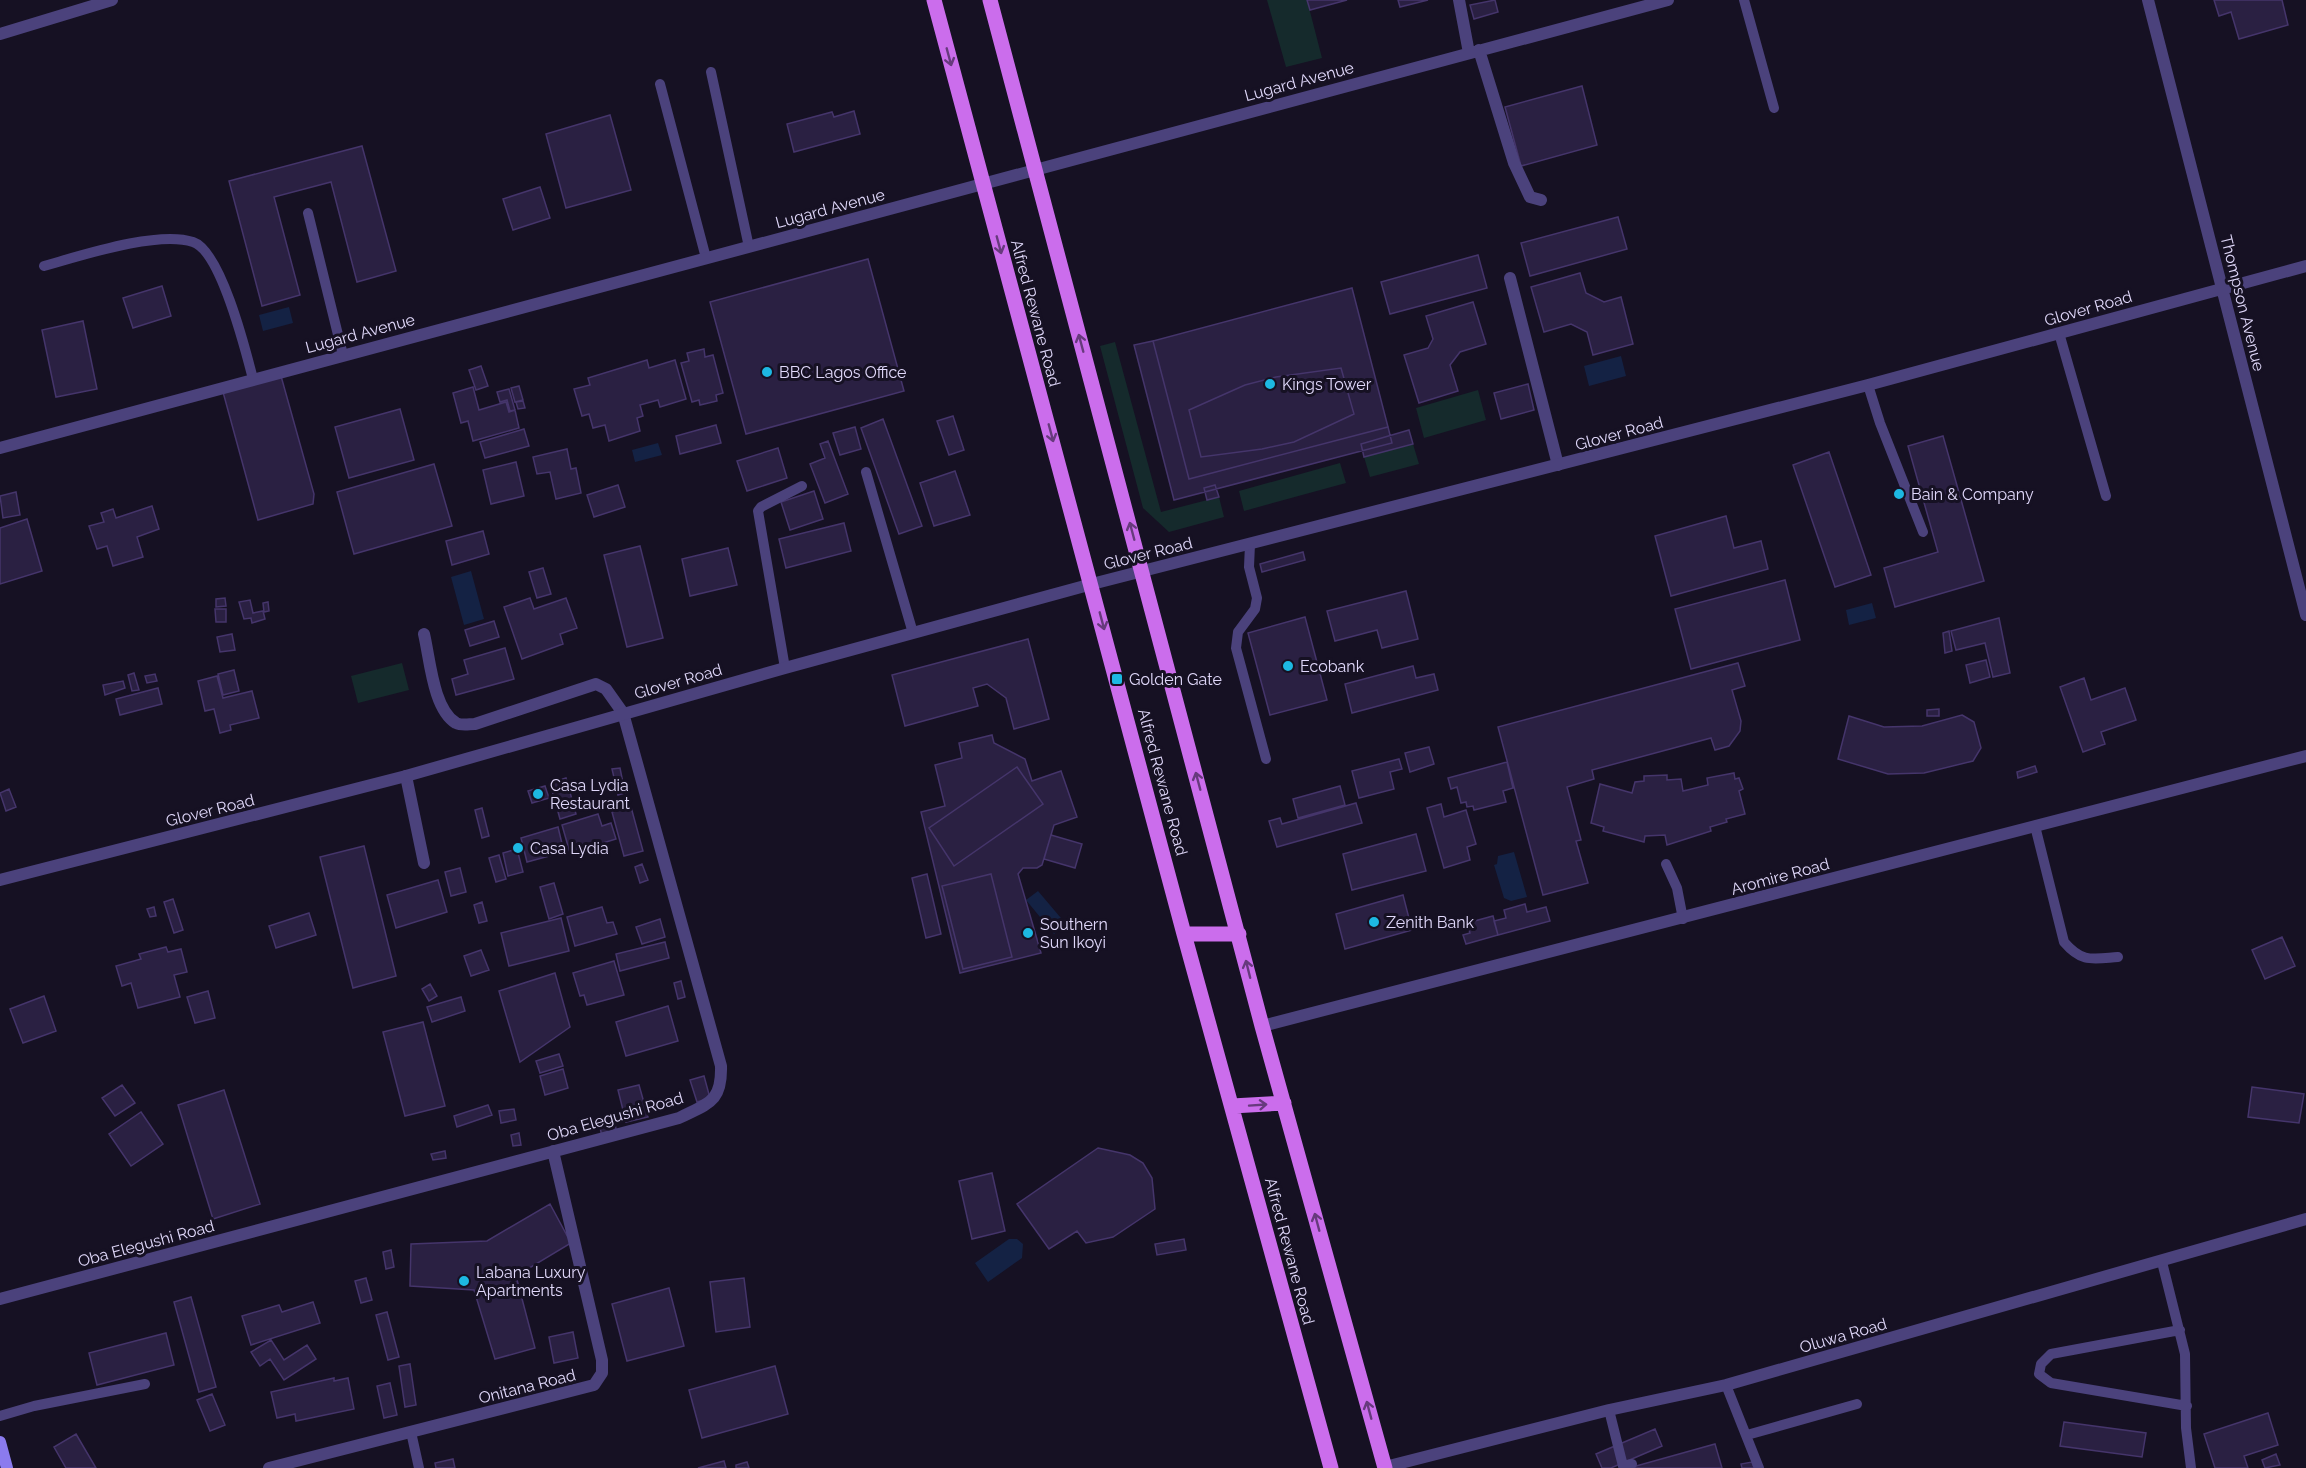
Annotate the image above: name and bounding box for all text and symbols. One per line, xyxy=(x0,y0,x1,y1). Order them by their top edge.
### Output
one-way arrow xyxy=(943,47,955,66)
street label: Lugard Avenue xyxy=(1242,58,1356,105)
street label: Lugard Avenue xyxy=(773,185,887,232)
street label: Thompson Avenue xyxy=(2216,233,2269,373)
one-way arrow xyxy=(994,235,1005,254)
street label: Alfred Rewane Road xyxy=(1007,238,1064,389)
street label: Glover Road xyxy=(2042,287,2134,330)
street label: Lugard Avenue xyxy=(303,310,417,357)
one-way arrow xyxy=(1075,334,1087,353)
place label: BBC Lagos Office xyxy=(779,363,907,382)
marker: BBC Lagos Office xyxy=(760,365,774,379)
place label: Kings Tower xyxy=(1282,375,1372,394)
marker: Kings Tower xyxy=(1263,377,1277,391)
street label: Glover Road xyxy=(1573,413,1665,454)
one-way arrow xyxy=(1045,423,1057,442)
place label: Bain & Company xyxy=(1911,485,2034,504)
marker: Bain & Company xyxy=(1892,487,1906,501)
one-way arrow xyxy=(1126,522,1137,541)
street label: Glover Road xyxy=(1102,533,1194,574)
one-way arrow xyxy=(1096,611,1108,630)
place label: Ecobank xyxy=(1300,657,1365,676)
marker: Ecobank xyxy=(1281,659,1295,673)
street label: Glover Road xyxy=(632,660,724,703)
place label: Golden Gate xyxy=(1129,670,1222,689)
marker: Golden Gate xyxy=(1110,672,1124,686)
street label: Alfred Rewane Road xyxy=(1134,707,1191,858)
one-way arrow xyxy=(1192,772,1204,791)
place label: Casa Lydia Restaurant xyxy=(550,776,630,813)
marker: Casa Lydia Restaurant xyxy=(531,787,545,801)
street label: Glover Road xyxy=(164,790,256,831)
place label: Casa Lydia xyxy=(530,839,609,858)
marker: Casa Lydia xyxy=(511,841,525,855)
street label: Aromire Road xyxy=(1729,854,1831,899)
place label: Zenith Bank xyxy=(1386,913,1474,932)
place label: Southern Sun Ikoyi xyxy=(1040,915,1108,952)
marker: Zenith Bank xyxy=(1367,915,1381,929)
marker: Southern Sun Ikoyi xyxy=(1021,926,1035,940)
one-way arrow xyxy=(1241,960,1253,979)
street label: Oba Elegushi Road xyxy=(545,1088,685,1145)
one-way arrow xyxy=(1248,1099,1268,1110)
street label: Alfred Rewane Road xyxy=(1261,1176,1318,1327)
one-way arrow xyxy=(1311,1213,1323,1232)
street label: Oba Elegushi Road xyxy=(76,1216,217,1271)
place label: Labana Luxury Apartments xyxy=(476,1263,586,1300)
marker: Labana Luxury Apartments xyxy=(457,1274,471,1288)
street label: Oluwa Road xyxy=(1797,1314,1889,1357)
street label: Onitana Road xyxy=(477,1365,578,1408)
one-way arrow xyxy=(1363,1401,1375,1420)

